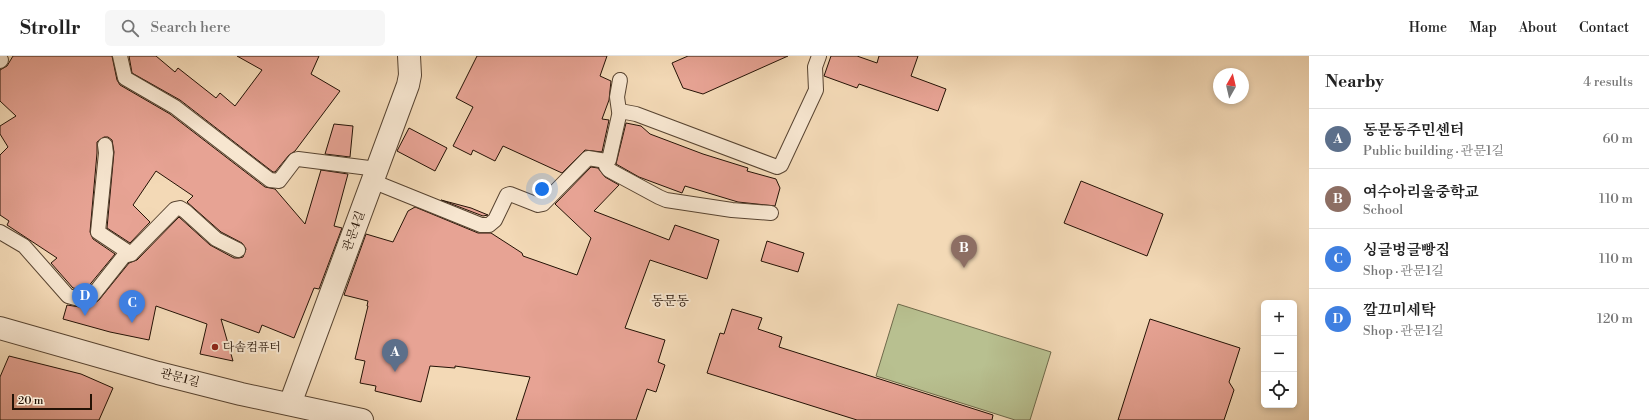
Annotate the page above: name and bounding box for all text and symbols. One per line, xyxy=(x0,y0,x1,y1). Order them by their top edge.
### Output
search box xyxy=(105,10,385,46)
text: Strollr xyxy=(20,16,81,40)
icon: search xyxy=(119,17,141,39)
text: Search here xyxy=(151,18,231,37)
text: Home xyxy=(1409,19,1447,37)
text: Map xyxy=(1469,19,1497,37)
text: About xyxy=(1519,19,1557,37)
text: Contact xyxy=(1579,19,1629,37)
north arrow xyxy=(1213,68,1249,104)
text: Nearby xyxy=(1325,71,1384,93)
text: 4 results xyxy=(1583,74,1633,90)
text: 동문동주민센터 xyxy=(1363,121,1464,140)
text: A xyxy=(1333,131,1343,147)
text: 60 m xyxy=(1602,131,1633,147)
text: Public building · 관문1길 xyxy=(1363,143,1504,159)
your location xyxy=(532,179,552,199)
text: 여수아리울중학교 xyxy=(1363,183,1479,202)
text: B xyxy=(1333,191,1343,207)
text: 110 m xyxy=(1599,191,1633,207)
text: School xyxy=(1363,202,1403,218)
street label: 관문4길 xyxy=(340,209,368,253)
pin: B xyxy=(951,235,977,268)
text: 싱글벙글빵집 xyxy=(1363,241,1450,260)
text: C xyxy=(1333,251,1343,267)
text: 110 m xyxy=(1599,251,1633,267)
text: Shop · 관문1길 xyxy=(1363,263,1444,279)
pin: D xyxy=(72,283,98,316)
pin: C xyxy=(119,290,145,323)
district label: 동문동 xyxy=(651,293,689,309)
map controls xyxy=(1261,300,1297,408)
button: + xyxy=(1261,300,1297,336)
text: 깔끄미세탁 xyxy=(1363,301,1435,320)
text: D xyxy=(1333,311,1343,327)
text: 120 m xyxy=(1597,311,1633,327)
text: Shop · 관문1길 xyxy=(1363,323,1444,339)
button: − xyxy=(1261,336,1297,372)
pin: A xyxy=(382,339,408,372)
place label: 다솜컴퓨터 xyxy=(223,340,281,355)
marker: 다솜컴퓨터 xyxy=(210,342,220,352)
street label: 관문1길 xyxy=(159,366,201,390)
button: locate xyxy=(1261,372,1297,408)
scale bar xyxy=(12,392,92,411)
text: 20 m xyxy=(18,394,43,408)

